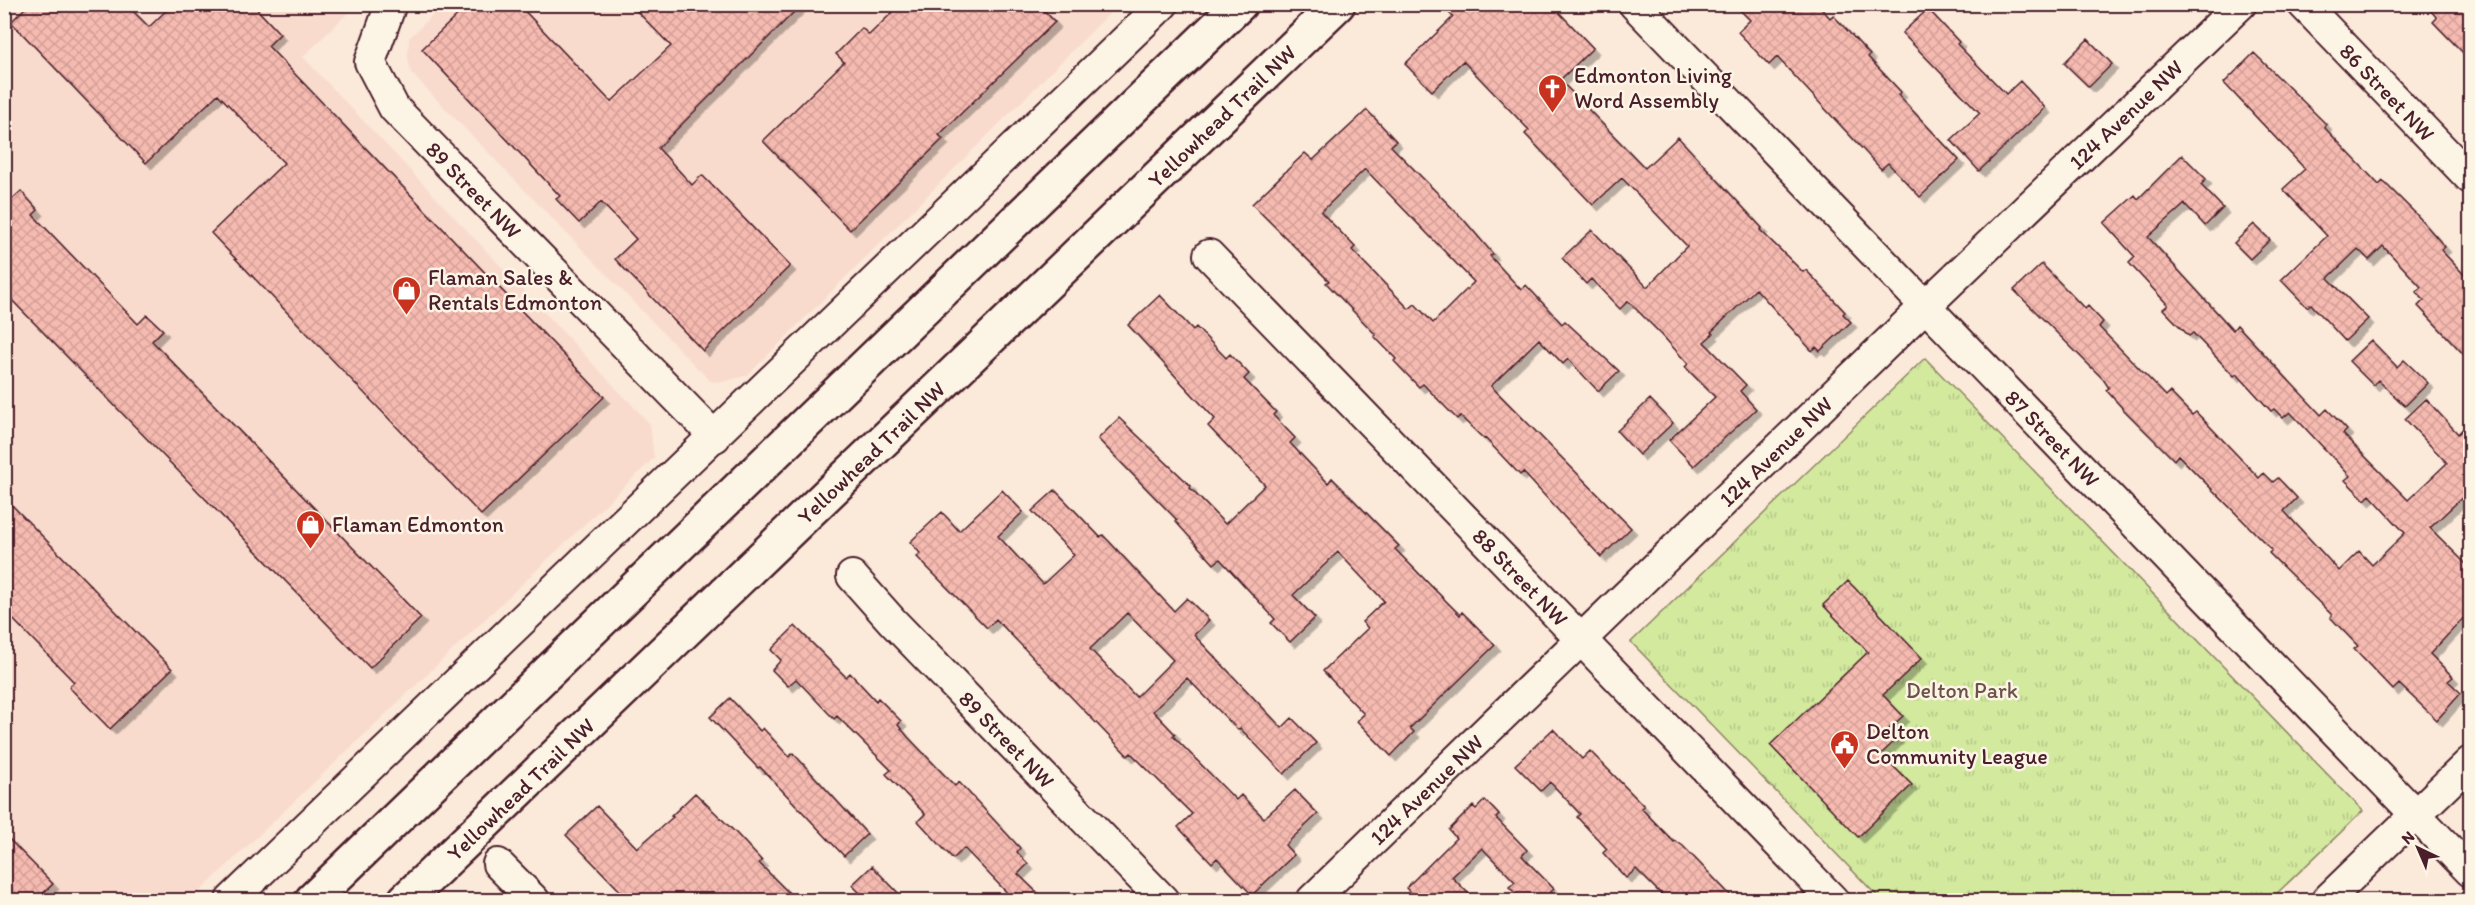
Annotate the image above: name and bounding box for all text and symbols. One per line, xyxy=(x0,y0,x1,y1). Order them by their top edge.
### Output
street label: 86 Street NW xyxy=(2334,38,2440,147)
street label: Yellowhead Trail NW xyxy=(1142,39,1302,193)
street label: 124 Avenue NW xyxy=(2063,54,2189,175)
place label: Edmonton Living Word Assembly xyxy=(1574,62,1733,114)
church icon: Edmonton Living Word Assembly xyxy=(1537,72,1569,114)
street label: 89 Street NW xyxy=(420,136,527,245)
place label: Flaman Sales & Rentals Edmonton xyxy=(428,264,603,316)
shop icon: Flaman Sales & Rentals Edmonton xyxy=(391,274,423,316)
street label: Yellowhead Trail NW xyxy=(792,376,951,530)
street label: 87 Street NW xyxy=(1999,384,2105,493)
street label: 124 Avenue NW xyxy=(1713,391,1838,513)
shop icon: Flaman Edmonton xyxy=(295,508,327,550)
place label: Flaman Edmonton xyxy=(332,511,504,538)
street label: 88 Street NW xyxy=(1467,523,1574,632)
park label: Delton Park xyxy=(1906,677,2018,704)
street label: 89 Street NW xyxy=(953,685,1060,794)
street label: Yellowhead Trail NW xyxy=(441,712,600,867)
place label: Delton Community League xyxy=(1866,718,2048,770)
public building icon: Delton Community League xyxy=(1829,728,1861,770)
street label: 124 Avenue NW xyxy=(1364,729,1489,851)
north arrow xyxy=(2388,818,2448,878)
text: N xyxy=(2397,827,2418,848)

